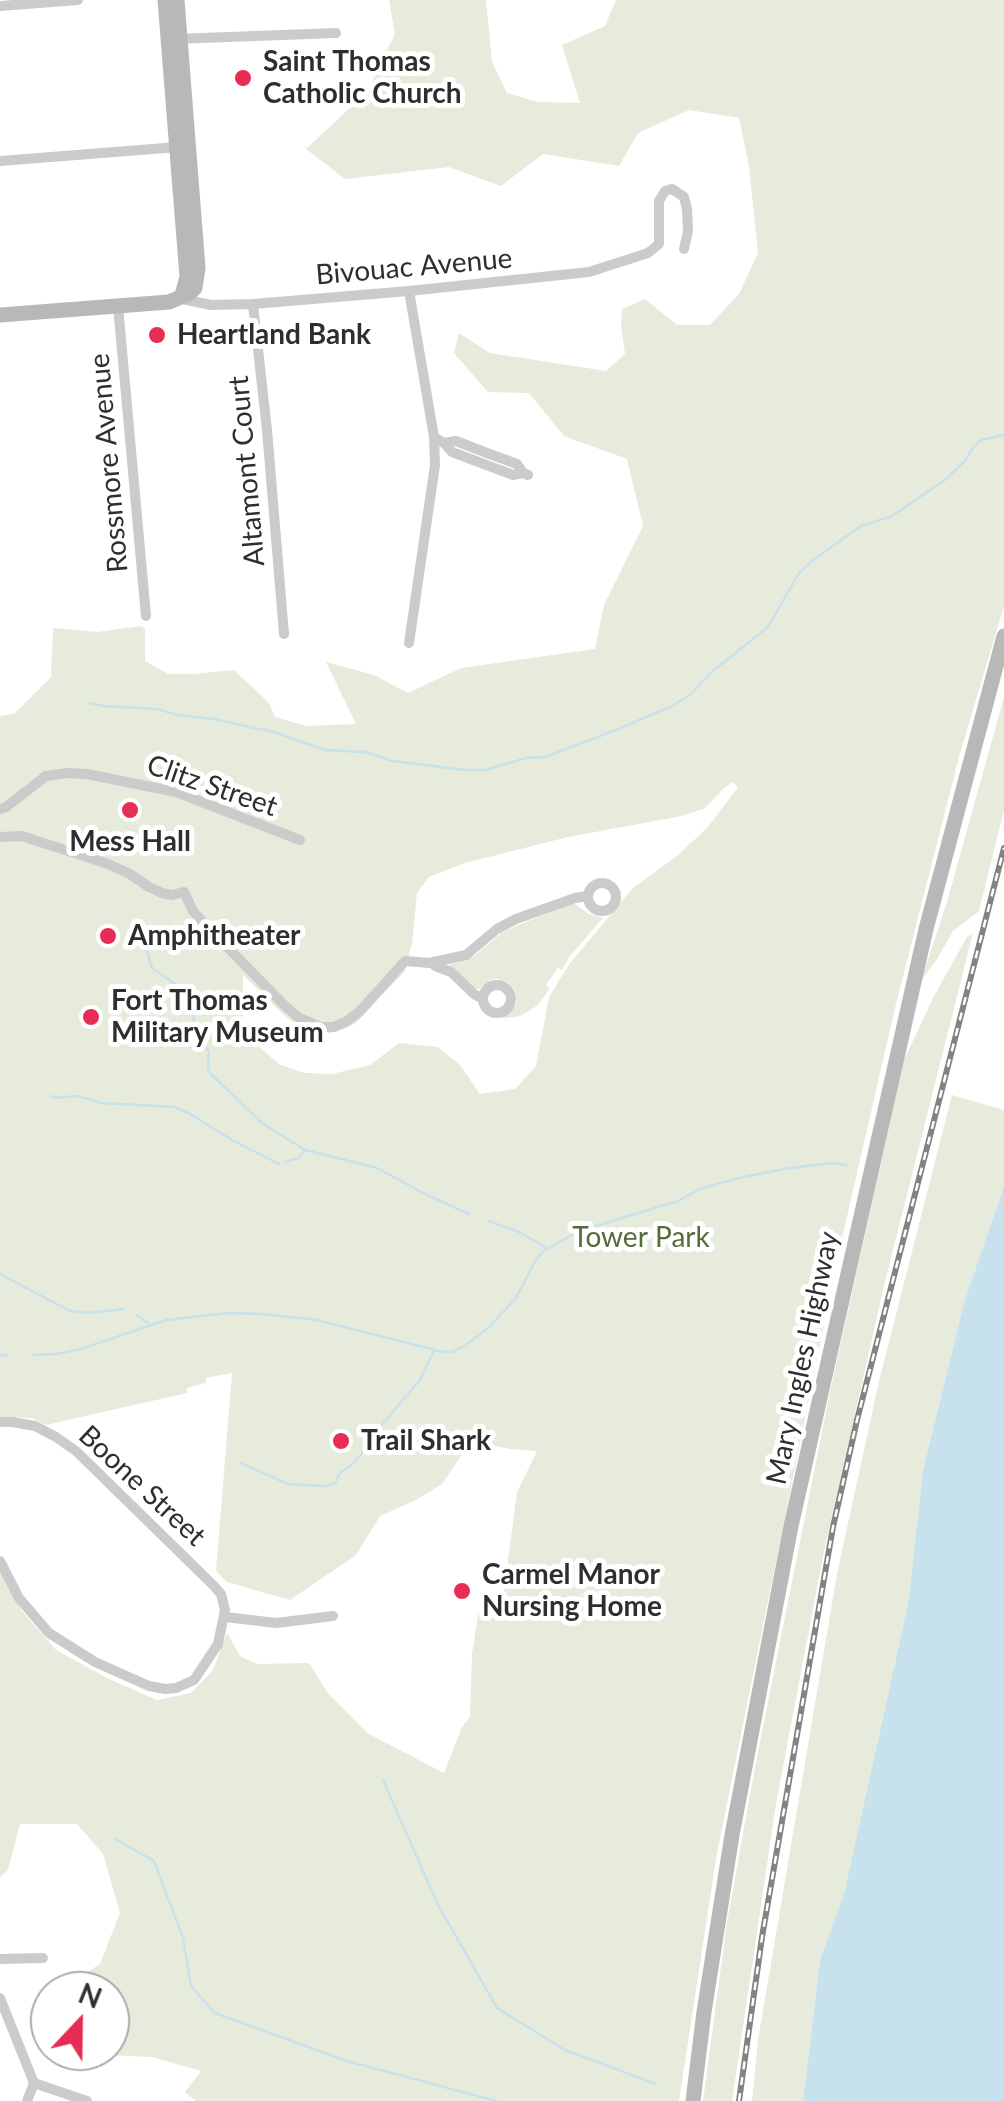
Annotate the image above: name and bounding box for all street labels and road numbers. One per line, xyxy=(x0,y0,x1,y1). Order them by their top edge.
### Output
street label: Bivouac Avenue xyxy=(314,242,514,292)
street label: Rossmore Avenue xyxy=(83,352,135,574)
street label: Altamont Court xyxy=(222,374,272,568)
street label: Clitz Street xyxy=(142,748,282,824)
street label: Mary Ingles Highway xyxy=(760,1229,846,1487)
street label: Boone Street xyxy=(72,1419,212,1553)

